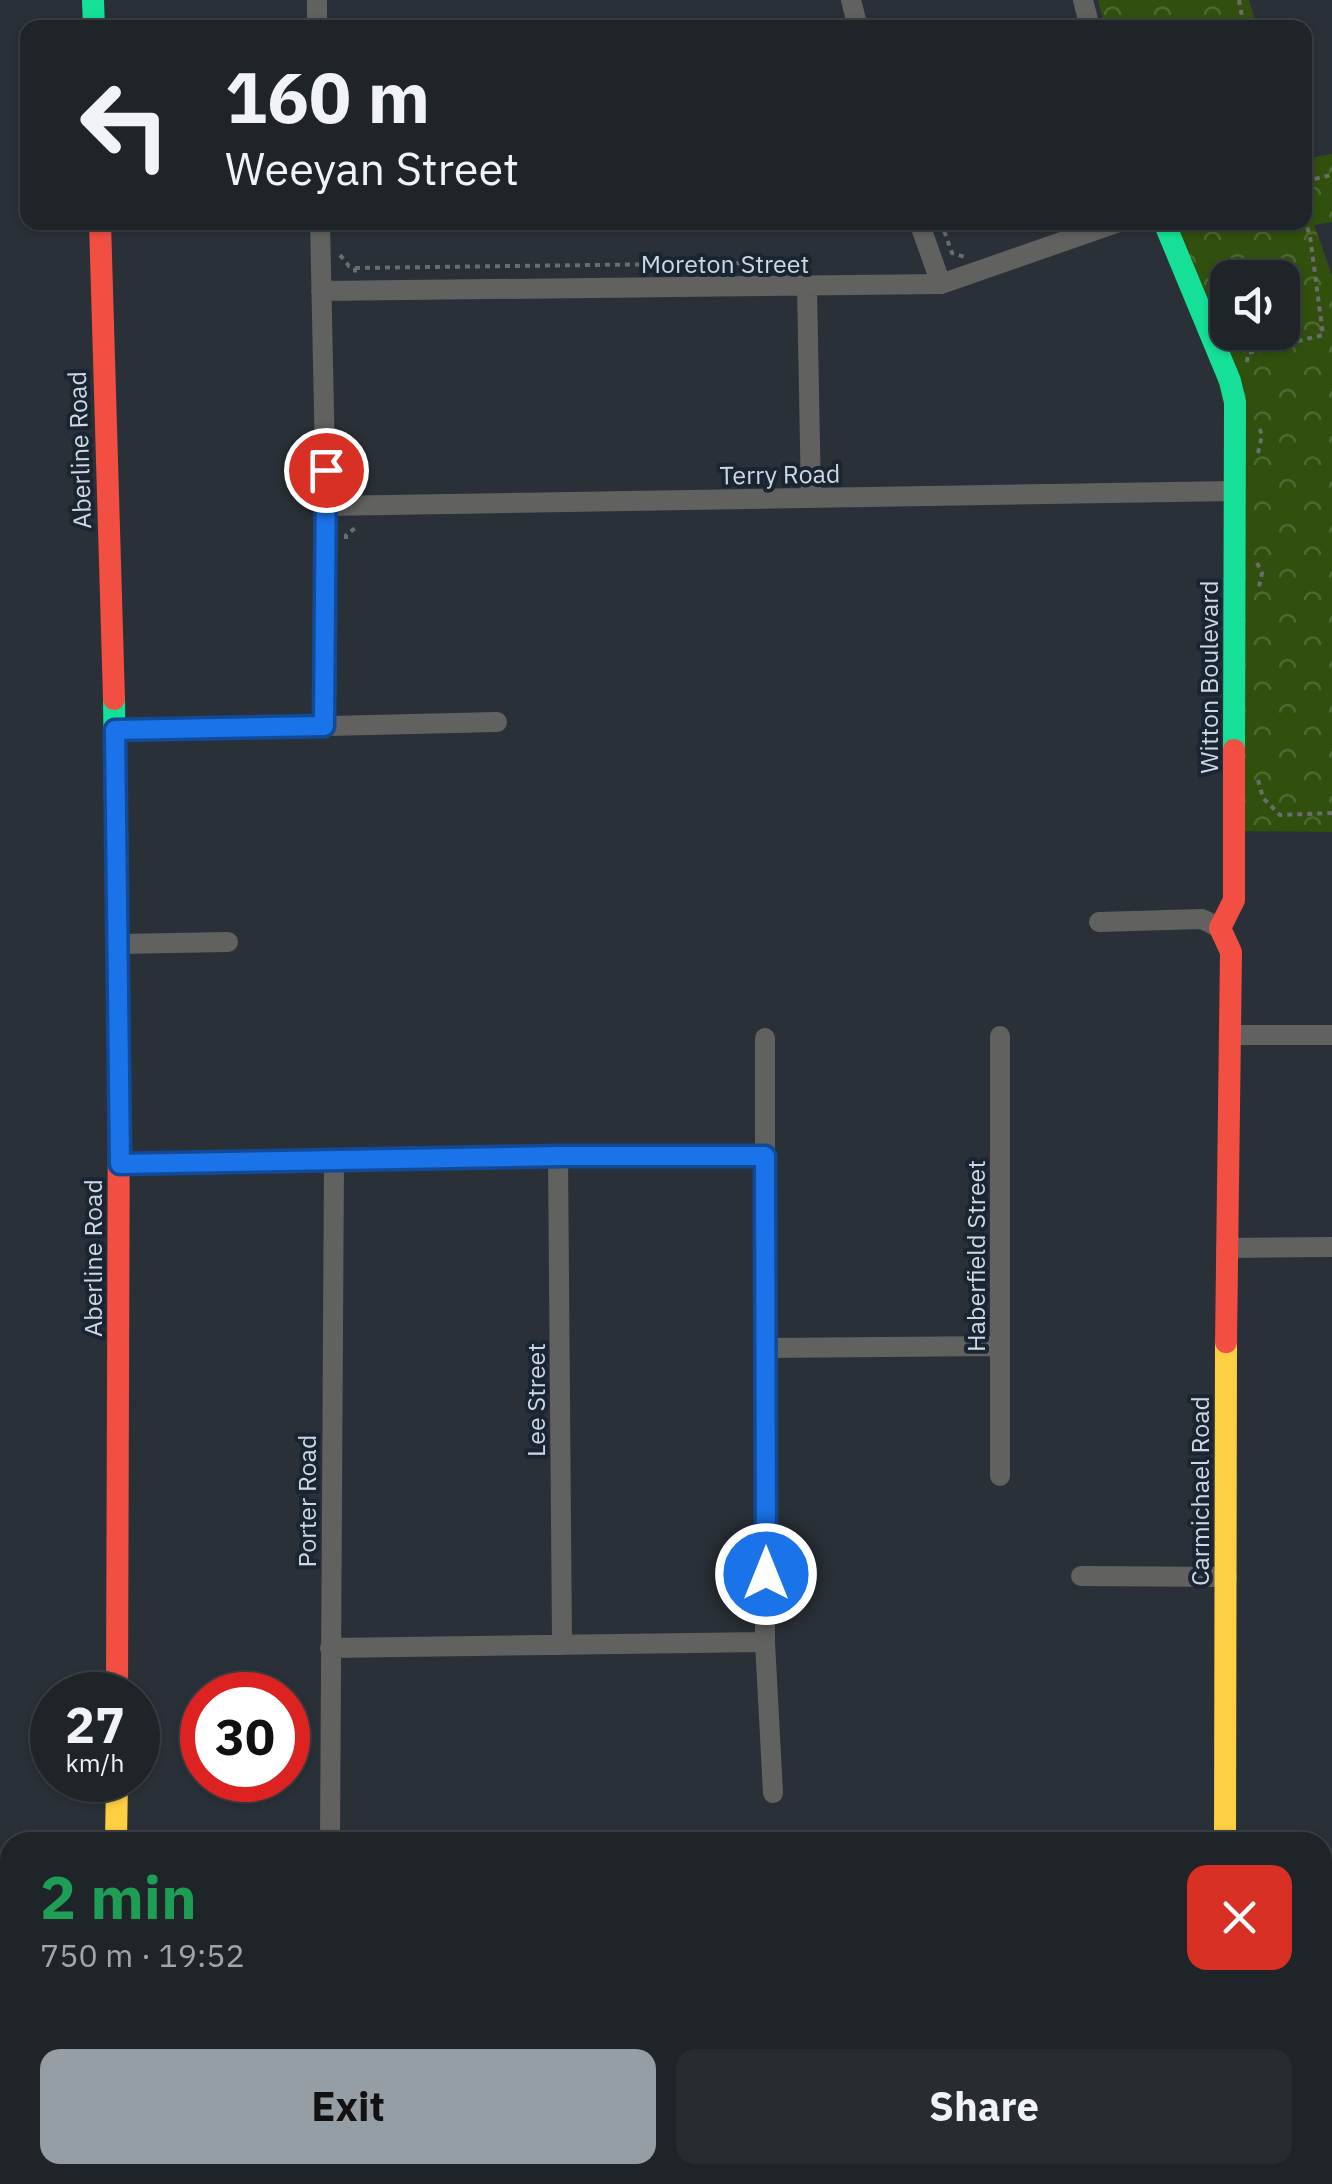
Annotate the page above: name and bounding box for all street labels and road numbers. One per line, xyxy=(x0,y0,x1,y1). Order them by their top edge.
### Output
street label: Moreton Street xyxy=(641,247,809,280)
street label: Aberline Road xyxy=(60,371,98,529)
street label: Terry Road xyxy=(719,456,841,492)
street label: Witton Boulevard xyxy=(1192,580,1225,774)
street label: Haberfield Street xyxy=(959,1160,992,1352)
street label: Aberline Road xyxy=(76,1179,109,1337)
street label: Lee Street xyxy=(519,1343,552,1457)
street label: Carmichael Road xyxy=(1183,1396,1216,1586)
street label: Porter Road xyxy=(290,1435,323,1567)

